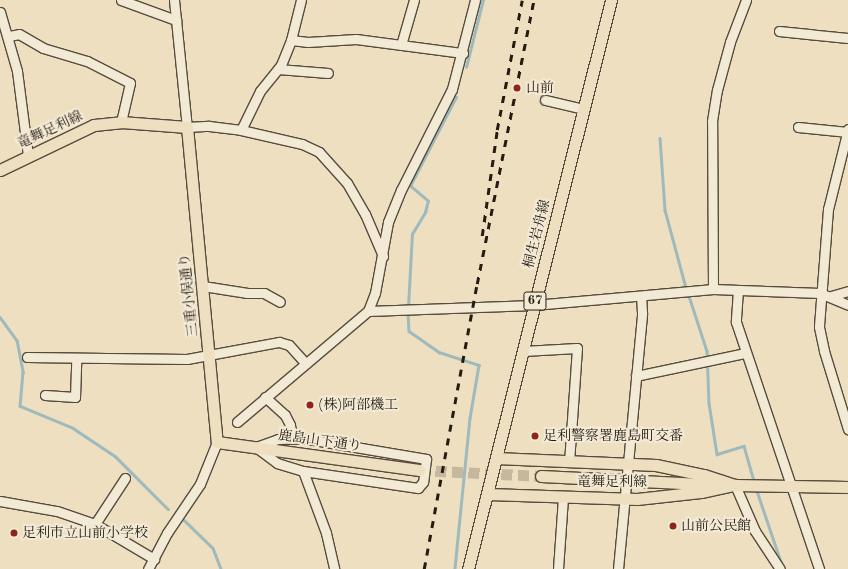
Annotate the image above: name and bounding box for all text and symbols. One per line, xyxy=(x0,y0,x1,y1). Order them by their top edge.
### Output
place label: 山前 xyxy=(526,80,554,96)
marker: 山前 xyxy=(511,82,523,94)
street label: 竜舞足利線 xyxy=(15,108,85,152)
street label: 桐生岩舟線 xyxy=(520,198,554,270)
street label: 三重小俣通り xyxy=(176,252,202,338)
road number: 67 xyxy=(523,290,547,312)
place label: (株)阿部機工 xyxy=(318,397,398,413)
marker: (株)阿部機工 xyxy=(305,400,315,410)
street label: 鹿島山下通り xyxy=(277,427,363,455)
place label: 足利警察署鹿島町交番 xyxy=(543,428,683,444)
marker: 足利警察署鹿島町交番 xyxy=(530,431,540,441)
street label: 竜舞足利線 xyxy=(577,474,647,490)
place label: 山前公民館 xyxy=(681,518,751,534)
marker: 山前公民館 xyxy=(668,521,678,531)
place label: 足利市立山前小学校 xyxy=(22,525,148,541)
marker: 足利市立山前小学校 xyxy=(9,528,19,538)

